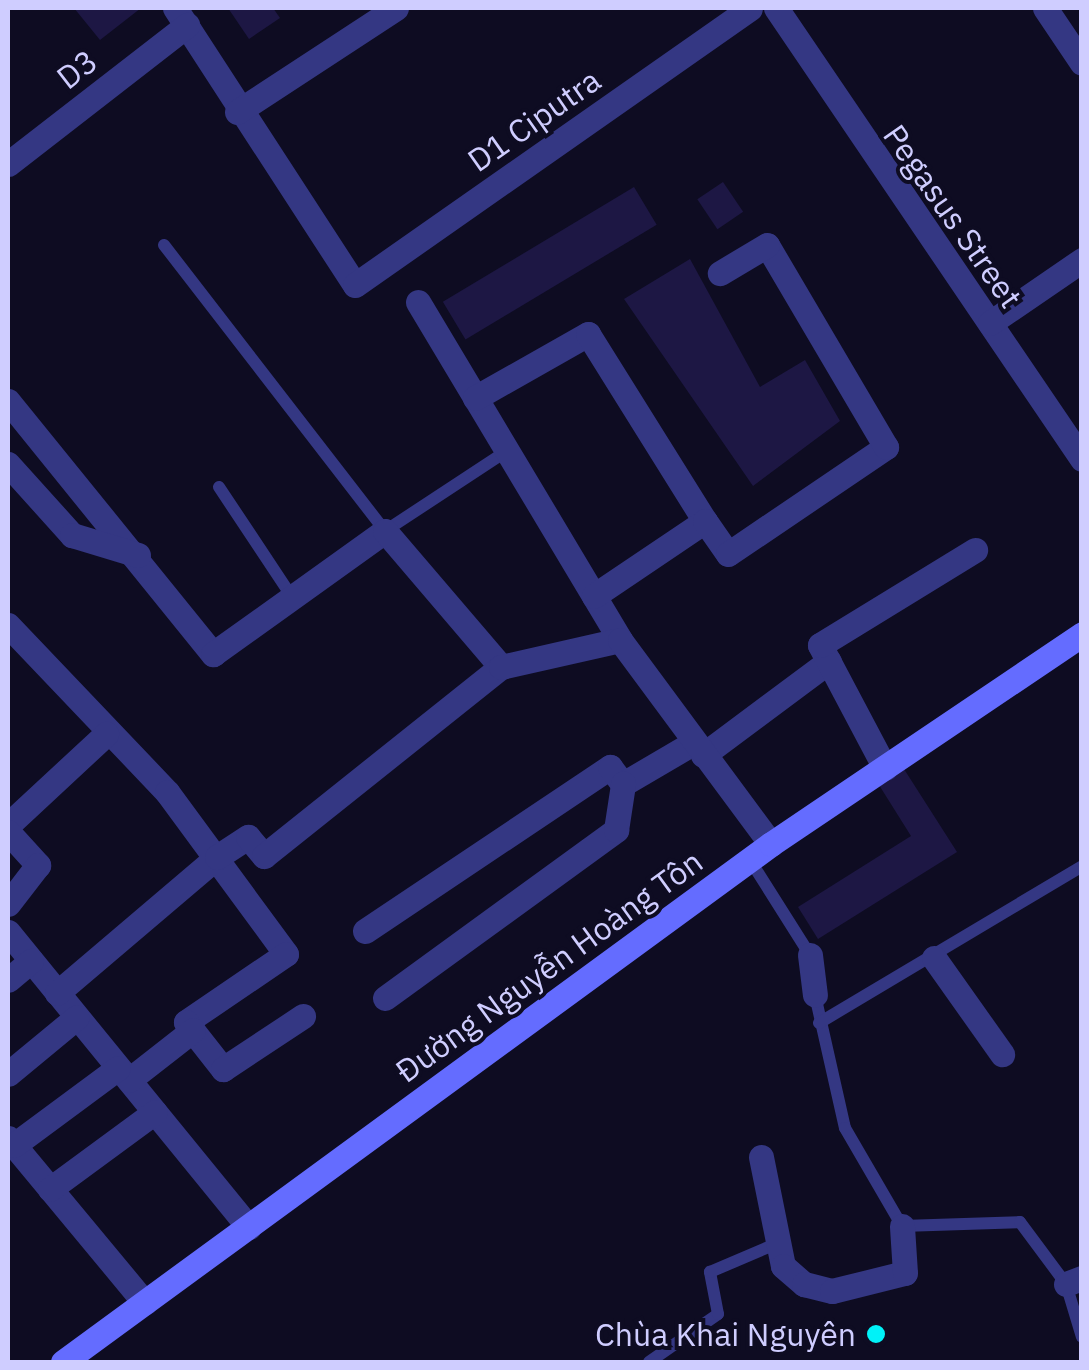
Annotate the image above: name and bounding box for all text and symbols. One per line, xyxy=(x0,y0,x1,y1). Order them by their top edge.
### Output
street label: D3 xyxy=(49,41,105,97)
street label: D1 Ciputra xyxy=(460,60,608,180)
street label: Pegasus Street xyxy=(876,117,1030,315)
street label: Đường Nguyễn Hoàng Tôn xyxy=(388,842,710,1090)
place label: Chùa Khai Nguyên xyxy=(595,1315,856,1353)
marker: Chùa Khai Nguyên xyxy=(865,1323,887,1345)

